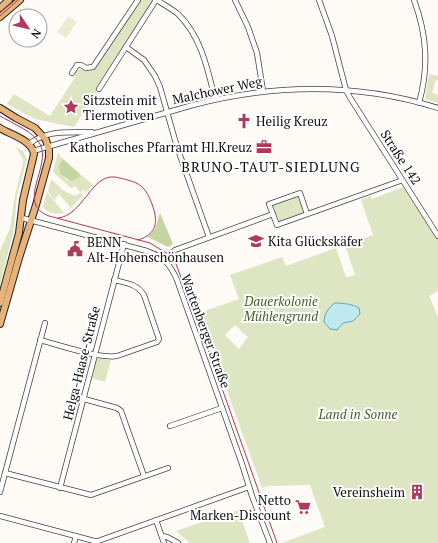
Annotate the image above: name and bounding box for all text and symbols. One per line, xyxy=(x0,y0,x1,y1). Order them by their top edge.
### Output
north arrow xyxy=(8,8,48,48)
text: N xyxy=(28,26,44,42)
street label: Malchower Weg xyxy=(171,72,264,108)
place label: Sitzstein mit Tiermotiven xyxy=(83,91,157,124)
place icon: Sitzstein mit Tiermotiven xyxy=(62,98,80,116)
church icon: Heilig Kreuz xyxy=(235,112,253,130)
place label: Heilig Kreuz xyxy=(256,112,327,130)
street label: Straße 142 xyxy=(377,126,425,188)
place label: Katholisches Pfarramt Hl.Kreuz xyxy=(70,138,252,156)
office icon: Katholisches Pfarramt Hl.Kreuz xyxy=(255,138,273,156)
district label: BRUNO-TAUT-SIEDLUNG xyxy=(181,157,361,176)
school or university icon: Kita Glückskäfer xyxy=(247,232,265,250)
place label: Kita Glückskäfer xyxy=(268,232,363,250)
place label: BENN Alt-Hohenschönhausen xyxy=(87,233,224,266)
public building icon: BENN Alt-Hohenschönhausen xyxy=(66,240,84,258)
street label: Wartenberger Straße xyxy=(177,271,235,391)
park label: Dauerkolonie Mühlengrund xyxy=(243,292,319,325)
street label: Helga-Haase-Straße xyxy=(58,304,104,422)
park label: Land in Sonne xyxy=(318,405,398,423)
place label: Vereinsheim xyxy=(333,483,405,501)
building icon: Vereinsheim xyxy=(408,483,426,501)
place label: Netto Marken-Discount xyxy=(190,491,291,524)
supermarket icon: Netto Marken-Discount xyxy=(294,498,312,516)

